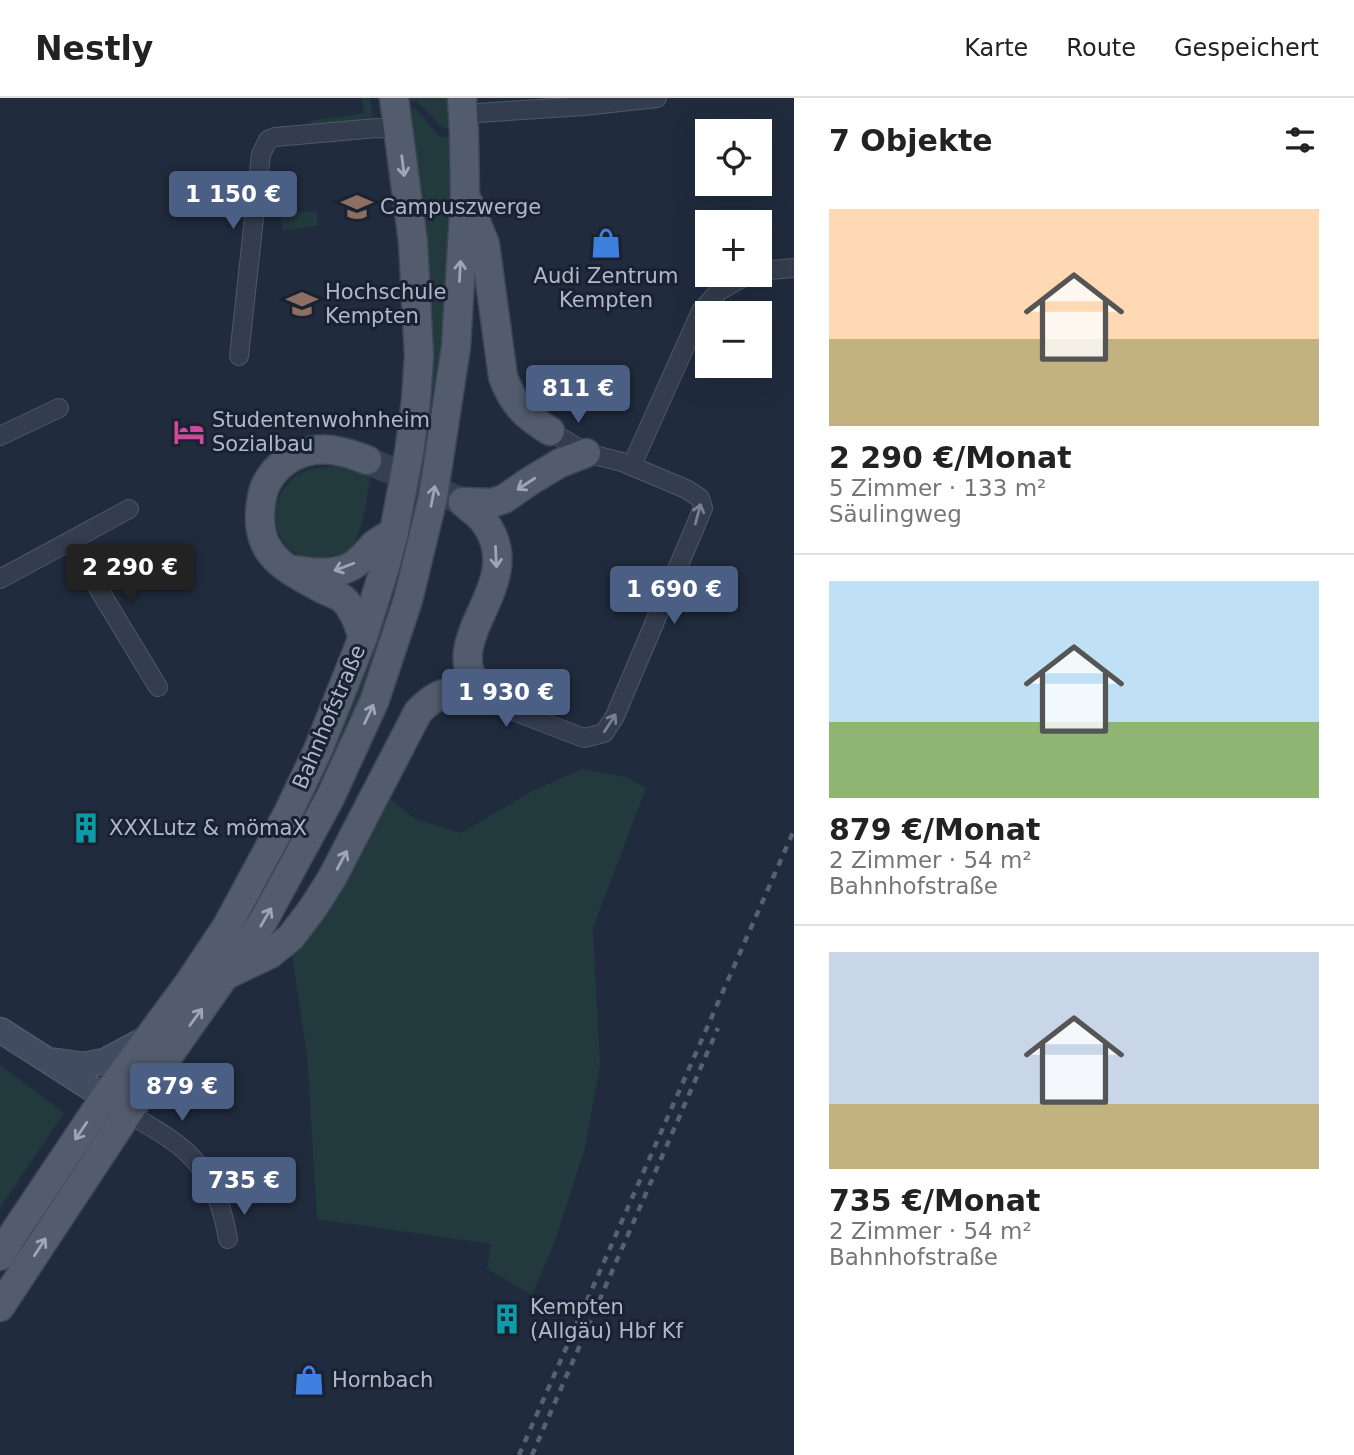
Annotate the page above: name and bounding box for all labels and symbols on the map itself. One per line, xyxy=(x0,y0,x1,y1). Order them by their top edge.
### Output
one-way arrow xyxy=(397,154,410,176)
pin: 1 150 € xyxy=(168,172,298,231)
school or university icon: Campuszwerge xyxy=(340,190,374,224)
place label: Campuszwerge xyxy=(380,195,541,219)
shop icon: Audi Zentrum Kempten xyxy=(589,226,623,260)
one-way arrow xyxy=(454,260,467,283)
place label: Audi Zentrum Kempten xyxy=(534,264,678,312)
place label: Hochschule Kempten xyxy=(325,280,446,328)
school or university icon: Hochschule Kempten xyxy=(285,287,319,321)
pin: 811 € xyxy=(529,366,627,425)
place label: Studentenwohnheim Sozialbau xyxy=(212,408,430,456)
hotel icon: Studentenwohnheim Sozialbau xyxy=(172,415,206,449)
one-way arrow xyxy=(517,477,536,491)
one-way arrow xyxy=(427,485,440,508)
one-way arrow xyxy=(693,504,706,526)
pin: 2 290 € xyxy=(65,545,195,604)
one-way arrow xyxy=(490,545,503,568)
one-way arrow xyxy=(334,562,355,575)
pin: 1 690 € xyxy=(609,566,739,626)
street label: Bahnhofstraße xyxy=(288,641,370,793)
pin: 1 930 € xyxy=(441,670,571,729)
one-way arrow xyxy=(362,704,376,725)
one-way arrow xyxy=(602,714,617,733)
building icon: XXXLutz & mömaX xyxy=(69,811,103,845)
place label: XXXLutz & mömaX xyxy=(109,816,307,840)
one-way arrow xyxy=(335,850,349,871)
one-way arrow xyxy=(259,907,273,927)
one-way arrow xyxy=(189,1008,204,1027)
pin: 879 € xyxy=(133,1063,231,1123)
one-way arrow xyxy=(74,1121,88,1141)
pin: 735 € xyxy=(195,1158,293,1217)
one-way arrow xyxy=(33,1238,48,1257)
place label: Kempten (Allgäu) Hbf Kf xyxy=(530,1295,684,1343)
building icon: Kempten (Allgäu) Hbf Kf xyxy=(490,1302,524,1336)
shop icon: Hornbach xyxy=(292,1363,326,1397)
place label: Hornbach xyxy=(332,1368,433,1392)

